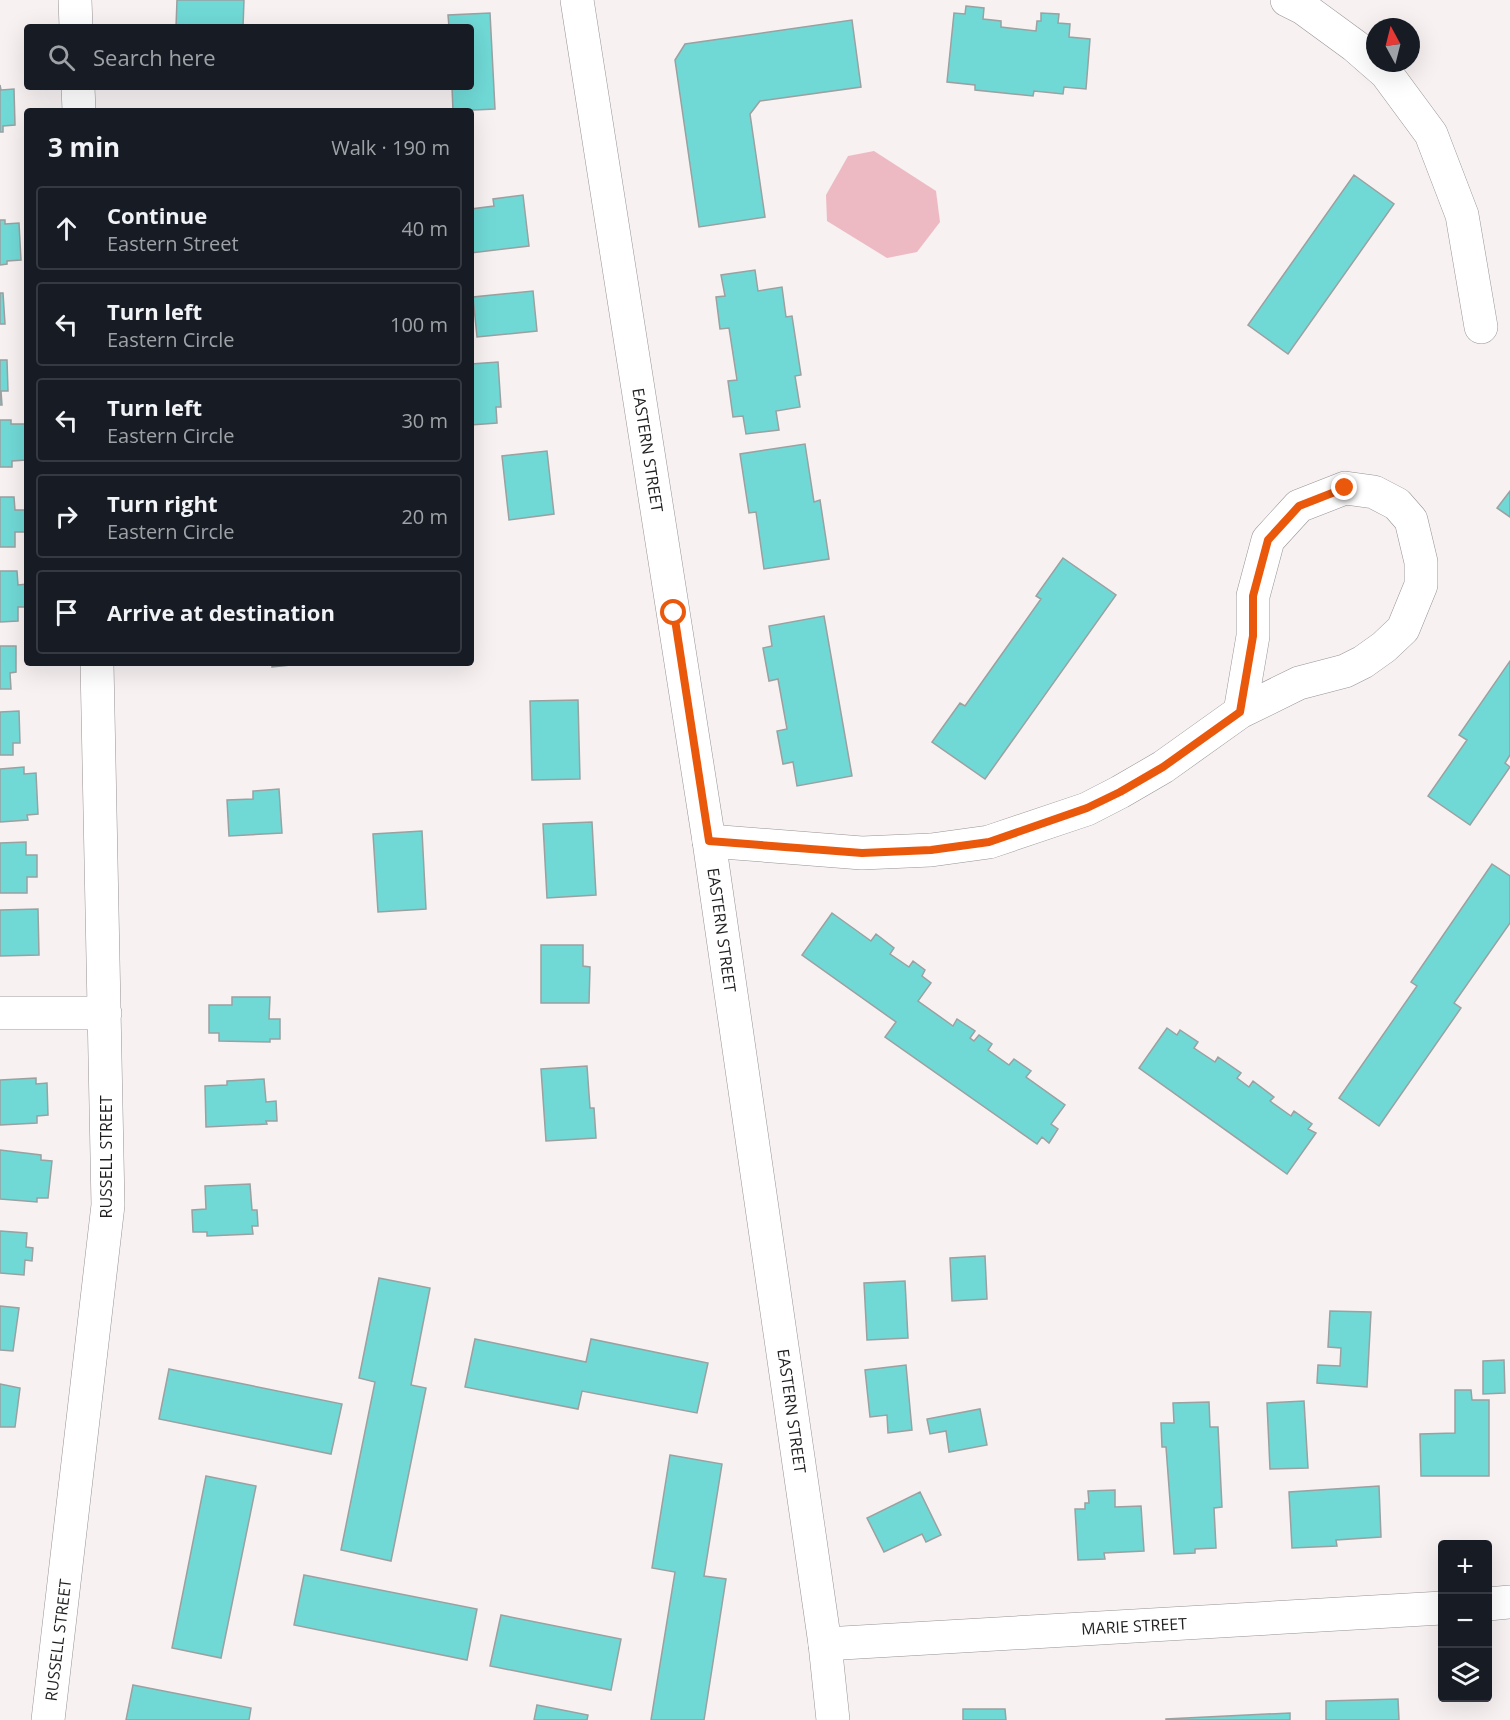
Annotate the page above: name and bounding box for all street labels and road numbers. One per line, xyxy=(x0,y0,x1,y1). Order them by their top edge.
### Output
street label: EASTERN STREET xyxy=(627,386,669,514)
street label: EASTERN STREET xyxy=(702,866,742,994)
street label: RUSSELL STREET xyxy=(95,1095,117,1218)
street label: EASTERN STREET xyxy=(772,1347,812,1475)
street label: RUSSELL STREET xyxy=(40,1577,76,1702)
street label: MARIE STREET xyxy=(1081,1612,1188,1640)

